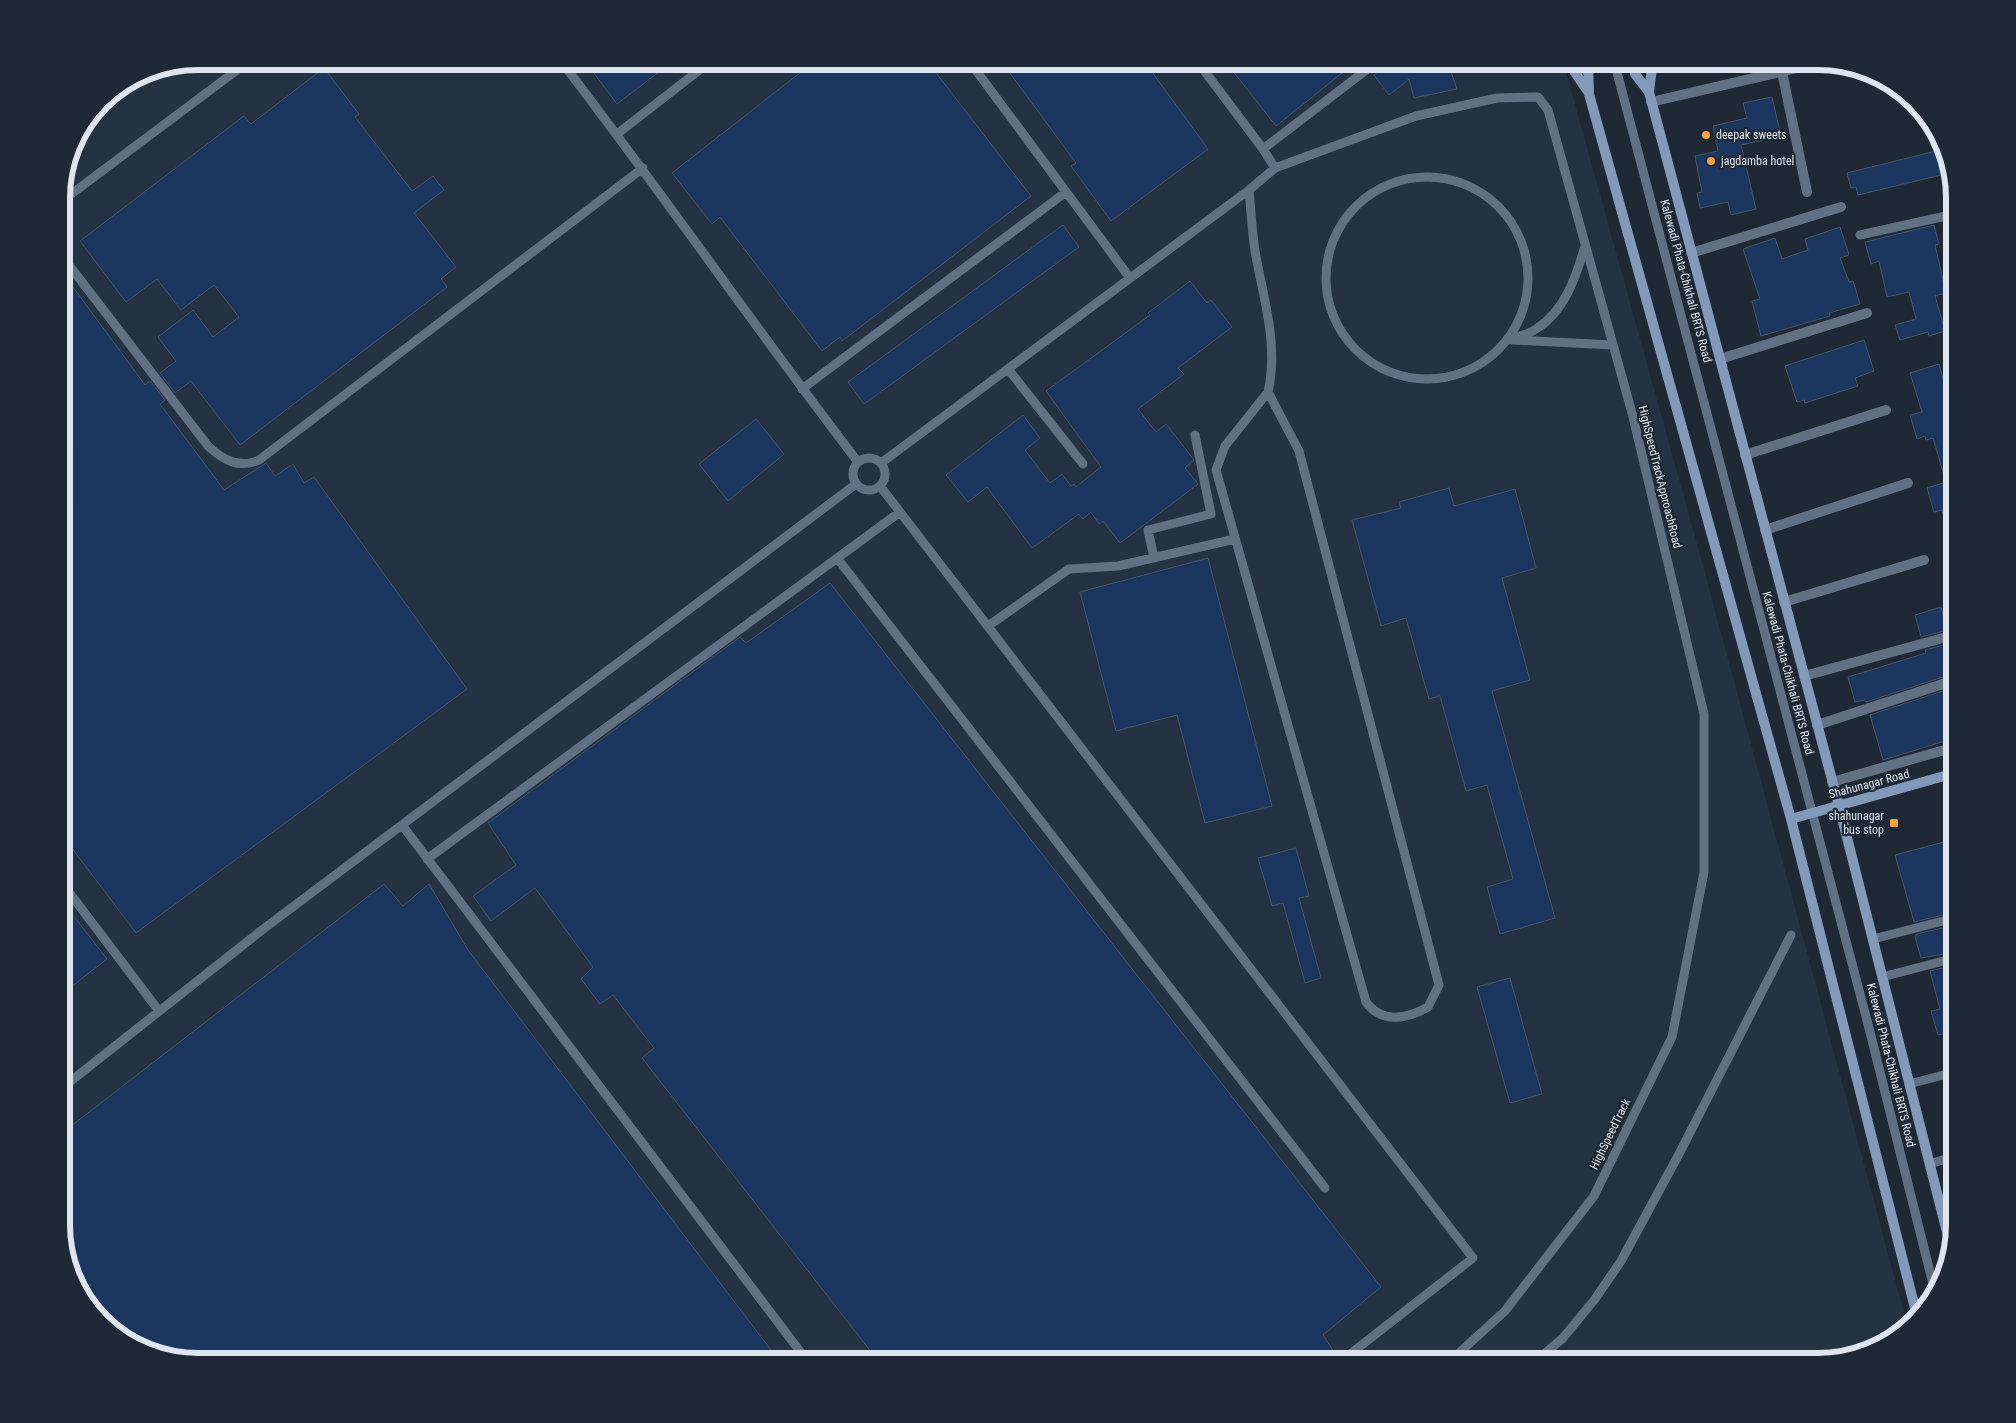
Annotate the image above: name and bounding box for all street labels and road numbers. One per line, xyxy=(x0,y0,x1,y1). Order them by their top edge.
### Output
street label: Kalewadi Phata-Chikhali BRTS Road xyxy=(1657,198,1715,364)
street label: HighSpeedTrackApproachRoad xyxy=(1635,404,1685,550)
street label: Kalewadi Phata-Chikhali BRTS Road xyxy=(1759,590,1817,756)
street label: Shahunagar Road xyxy=(1827,766,1911,802)
street label: Kalewadi Phata-Chikhali BRTS Road xyxy=(1864,982,1918,1148)
street label: HighSpeedTrack xyxy=(1587,1096,1633,1172)

